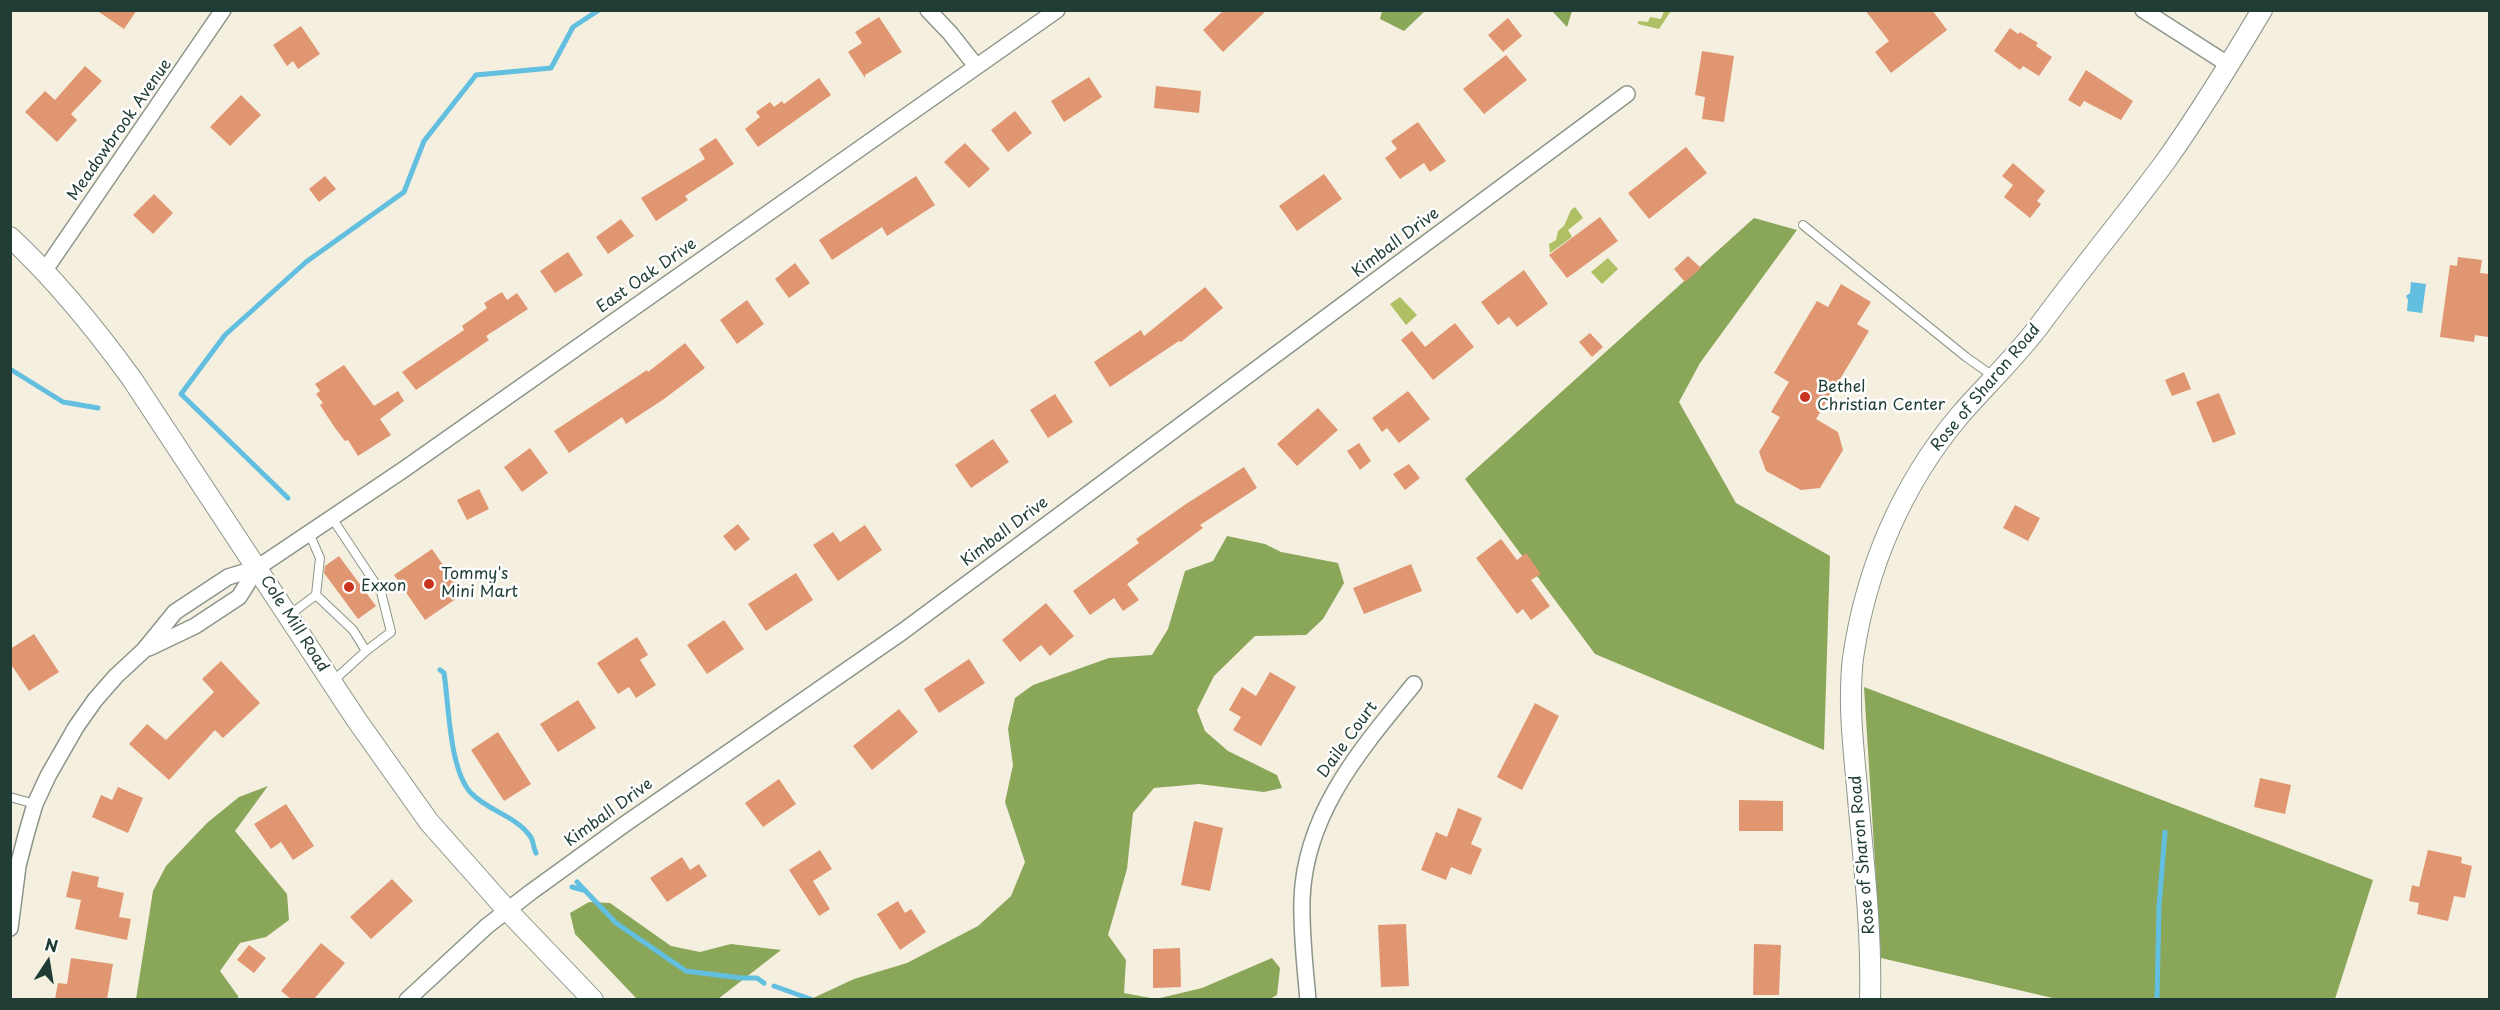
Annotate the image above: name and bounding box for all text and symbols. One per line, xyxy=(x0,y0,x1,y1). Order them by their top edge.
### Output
street label: Meadowbrook Avenue xyxy=(64,56,176,204)
street label: Kimball Drive xyxy=(1349,204,1443,282)
street label: East Oak Drive xyxy=(594,235,700,317)
street label: Rose of Sharon Road xyxy=(1927,321,2045,455)
place label: Bethel Christian Center xyxy=(1817,378,1945,416)
marker: Bethel Christian Center xyxy=(1798,390,1812,404)
street label: Kimball Drive xyxy=(958,493,1052,571)
place label: Tommy's Mini Mart xyxy=(441,565,518,603)
street label: Cole Mill Road xyxy=(256,572,332,676)
place label: Exxon xyxy=(361,577,406,597)
marker: Tommy's Mini Mart xyxy=(422,577,436,591)
marker: Exxon xyxy=(342,580,356,594)
street label: Daile Court xyxy=(1314,698,1382,782)
street label: Rose of Sharon Road xyxy=(1846,774,1880,936)
street label: Kimball Drive xyxy=(561,775,657,851)
text: N xyxy=(43,931,60,957)
north arrow xyxy=(18,932,78,992)

